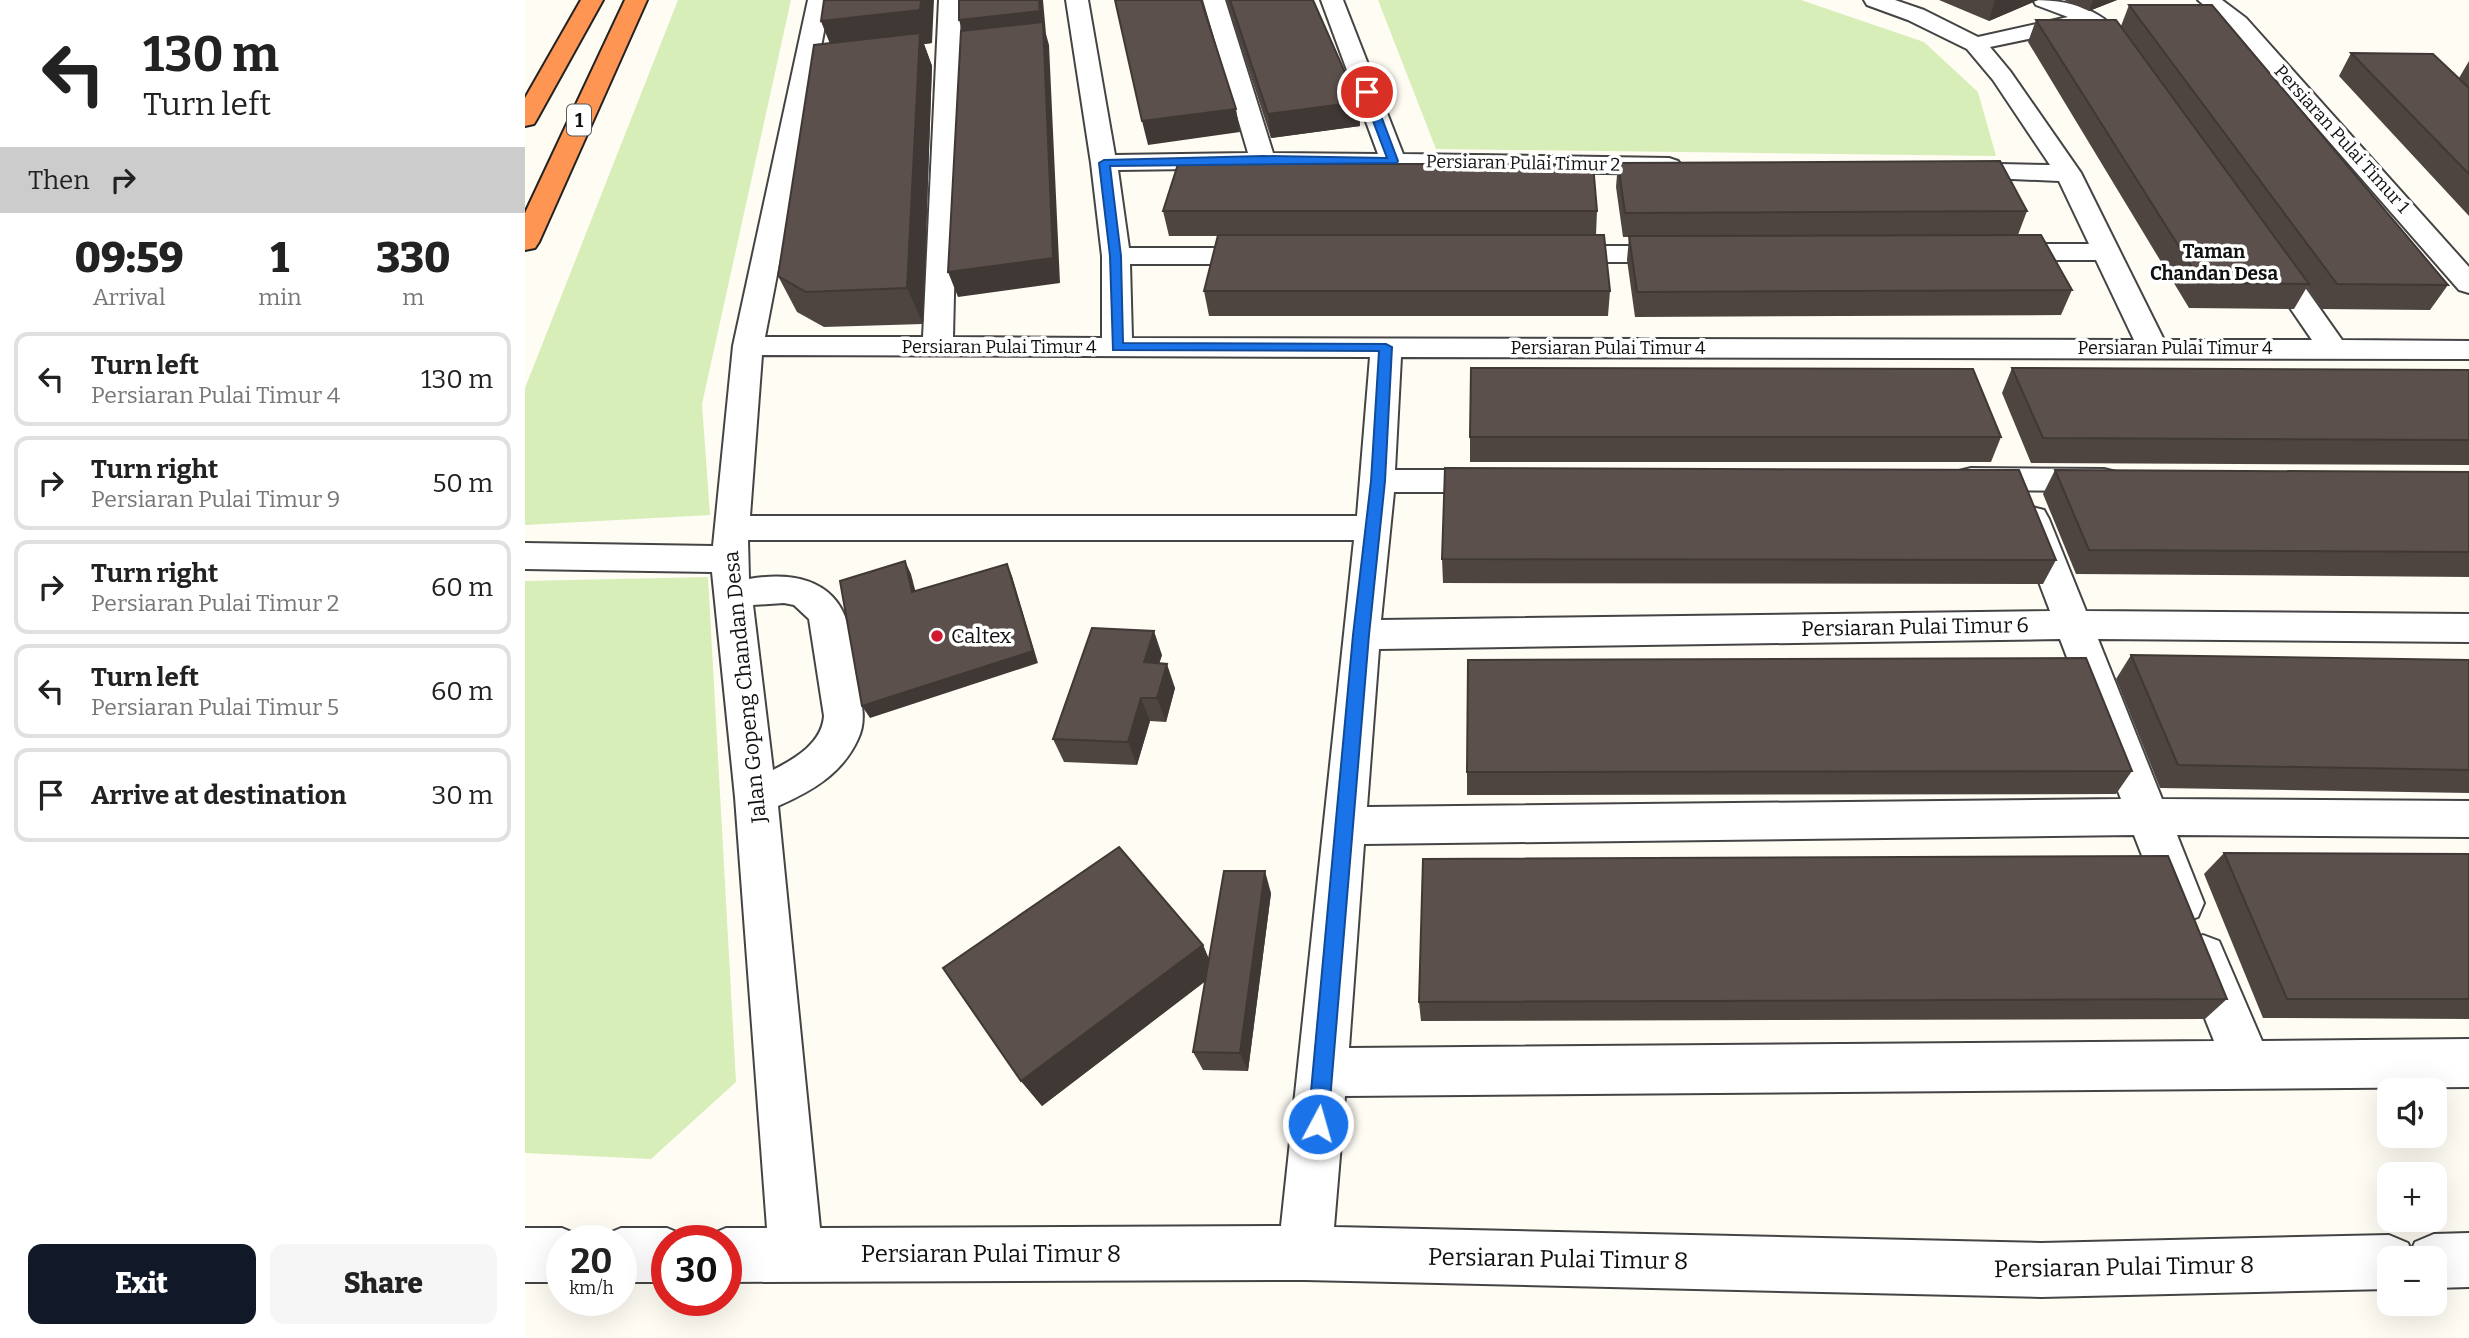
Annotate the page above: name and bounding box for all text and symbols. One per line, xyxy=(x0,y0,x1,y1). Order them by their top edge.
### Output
text: 130 m xyxy=(143,25,279,84)
icon: left xyxy=(28,28,119,119)
street label: Persiaran Pulai Timur 1 xyxy=(2270,60,2415,218)
pin xyxy=(1337,62,1397,122)
icon: arrive xyxy=(1348,73,1386,111)
text: Turn left xyxy=(143,85,271,123)
road number: 1 xyxy=(567,104,591,136)
street label: Persiaran Pulai Timur 2 xyxy=(1426,150,1620,176)
icon: right xyxy=(104,161,142,199)
text: Then xyxy=(28,165,90,196)
text: 09:59 xyxy=(74,233,184,283)
text: 1 xyxy=(271,233,289,283)
text: 330 xyxy=(376,233,451,283)
district label: Taman Chandan Desa xyxy=(2150,240,2278,285)
text: Arrival xyxy=(93,283,166,311)
text: min xyxy=(258,283,302,311)
text: m xyxy=(402,283,424,311)
street label: Persiaran Pulai Timur 4 xyxy=(901,336,1097,358)
street label: Persiaran Pulai Timur 4 xyxy=(1510,337,1706,359)
street label: Persiaran Pulai Timur 4 xyxy=(2077,337,2273,359)
text: Turn left xyxy=(91,350,199,381)
icon: left xyxy=(32,360,70,398)
text: 130 m xyxy=(421,364,493,395)
text: Persiaran Pulai Timur 4 xyxy=(91,381,340,409)
text: Turn right xyxy=(91,454,218,485)
icon: right xyxy=(32,464,70,502)
text: 50 m xyxy=(432,468,493,499)
text: Persiaran Pulai Timur 9 xyxy=(91,485,340,513)
street label: Jalan Gopeng Chandan Desa xyxy=(718,549,772,825)
text: Turn right xyxy=(91,558,218,589)
icon: right xyxy=(32,568,70,606)
text: 60 m xyxy=(431,572,493,603)
text: Persiaran Pulai Timur 2 xyxy=(91,589,339,617)
street label: Persiaran Pulai Timur 6 xyxy=(1801,612,2029,642)
place label: Caltex xyxy=(951,623,1012,649)
marker: Caltex xyxy=(929,628,945,644)
text: Turn left xyxy=(91,662,199,693)
icon: left xyxy=(32,672,70,710)
text: 60 m xyxy=(431,676,493,707)
text: Persiaran Pulai Timur 5 xyxy=(91,693,339,721)
icon: arrive xyxy=(32,776,70,814)
text: Arrive at destination xyxy=(91,780,346,811)
text: 30 m xyxy=(432,780,493,811)
map controls xyxy=(2377,1078,2447,1316)
button: sound xyxy=(2377,1078,2447,1148)
position arrow xyxy=(1281,1087,1355,1161)
button: + xyxy=(2377,1162,2447,1232)
speed limit sign: 30 xyxy=(651,1225,742,1316)
text: 20 xyxy=(571,1240,612,1282)
street label: Persiaran Pulai Timur 8 xyxy=(861,1240,1121,1268)
street label: Persiaran Pulai Timur 8 xyxy=(1428,1243,1688,1275)
button: Exit xyxy=(28,1244,256,1324)
button: Share xyxy=(270,1244,497,1324)
button: − xyxy=(2377,1246,2447,1316)
street label: Persiaran Pulai Timur 8 xyxy=(1994,1251,2254,1283)
text: km/h xyxy=(569,1277,614,1299)

